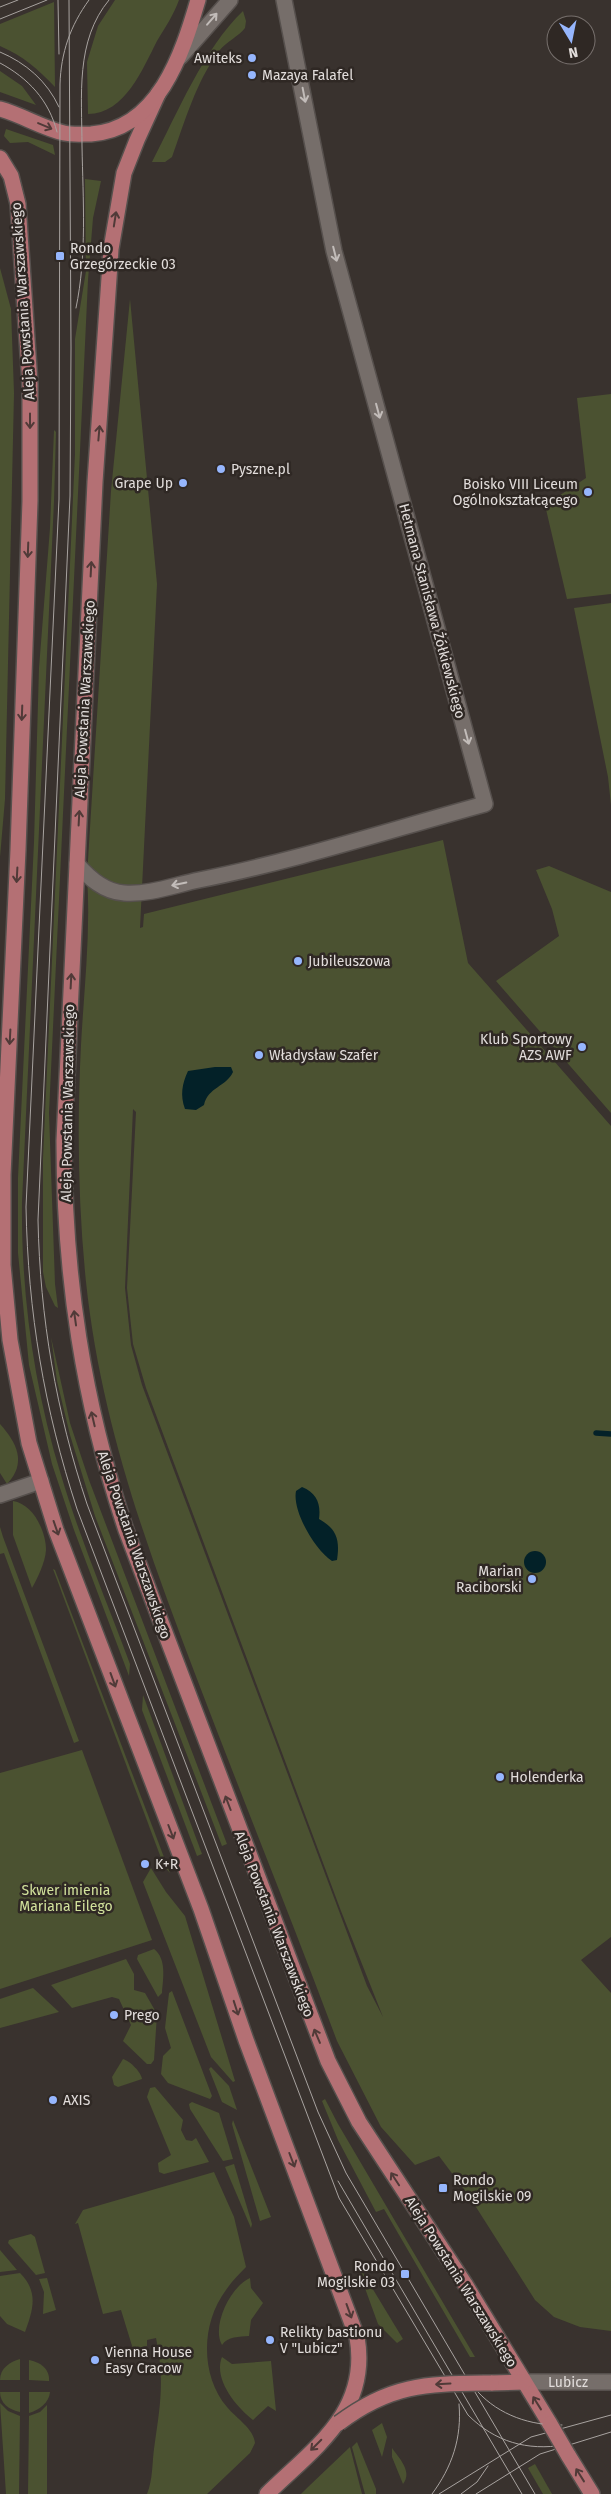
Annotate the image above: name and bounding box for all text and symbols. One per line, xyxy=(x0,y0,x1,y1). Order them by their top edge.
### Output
one-way arrow xyxy=(206,12,218,25)
north arrow xyxy=(546,15,596,65)
text: N xyxy=(567,43,579,61)
place label: Awiteks xyxy=(194,50,242,67)
marker: Awiteks xyxy=(246,52,258,64)
place label: Mazaya Falafel xyxy=(262,67,353,84)
marker: Mazaya Falafel xyxy=(246,69,258,81)
one-way arrow xyxy=(299,87,309,103)
one-way arrow xyxy=(38,123,53,132)
street label: Aleja Powstania Warszawskiego xyxy=(8,202,38,400)
one-way arrow xyxy=(110,211,120,227)
place label: Rondo Grzegórzeckie 03 xyxy=(70,240,176,273)
one-way arrow xyxy=(331,246,340,262)
marker: Rondo Grzegórzeckie 03 xyxy=(54,250,66,262)
one-way arrow xyxy=(373,403,383,419)
one-way arrow xyxy=(25,412,35,429)
one-way arrow xyxy=(94,426,104,442)
place label: Pyszne.pl xyxy=(231,461,290,478)
marker: Pyszne.pl xyxy=(215,463,227,475)
place label: Grape Up xyxy=(114,475,173,492)
place label: Boisko VIII Liceum Ogólnokształcącego xyxy=(453,476,578,509)
marker: Grape Up xyxy=(177,477,189,489)
marker: Boisko VIII Liceum Ogólnokształcącego xyxy=(582,486,594,498)
street label: Hetmana Stanisława Żółkiewskiego xyxy=(395,501,470,720)
one-way arrow xyxy=(23,542,33,558)
one-way arrow xyxy=(86,561,95,577)
street label: Aleja Powstania Warszawskiego xyxy=(71,600,99,798)
one-way arrow xyxy=(18,704,27,720)
one-way arrow xyxy=(462,728,472,744)
one-way arrow xyxy=(74,811,83,827)
one-way arrow xyxy=(12,867,21,883)
one-way arrow xyxy=(171,880,187,890)
place label: Jubileuszowa xyxy=(308,953,391,970)
marker: Jubileuszowa xyxy=(292,955,304,967)
one-way arrow xyxy=(67,973,76,989)
street label: Aleja Powstania Warszawskiego xyxy=(58,1004,78,1202)
one-way arrow xyxy=(5,1029,14,1045)
place label: Klub Sportowy AZS AWF xyxy=(480,1031,572,1064)
marker: Klub Sportowy AZS AWF xyxy=(576,1041,588,1053)
place label: Władysław Szafer xyxy=(269,1047,379,1064)
marker: Władysław Szafer xyxy=(253,1049,265,1061)
one-way arrow xyxy=(70,1310,80,1326)
one-way arrow xyxy=(88,1411,97,1427)
street label: Aleja Powstania Warszawskiego xyxy=(94,1449,174,1641)
one-way arrow xyxy=(52,1520,61,1535)
place label: Marian Raciborski xyxy=(456,1563,522,1596)
marker: Marian Raciborski xyxy=(526,1573,538,1585)
one-way arrow xyxy=(109,1672,118,1687)
place label: Holenderka xyxy=(510,1769,584,1786)
marker: Holenderka xyxy=(494,1771,506,1783)
one-way arrow xyxy=(223,1796,232,1811)
one-way arrow xyxy=(167,1824,176,1839)
street label: Aleja Powstania Warszawskiego xyxy=(231,1829,317,2019)
place label: K+R xyxy=(155,1856,179,1873)
marker: K+R xyxy=(139,1858,151,1870)
park label: Skwer imienia Mariana Eilego xyxy=(19,1882,113,1915)
one-way arrow xyxy=(231,2000,241,2016)
place label: Prego xyxy=(124,2007,160,2024)
marker: Prego xyxy=(108,2009,120,2021)
one-way arrow xyxy=(312,2029,322,2044)
place label: AXIS xyxy=(63,2092,91,2109)
marker: AXIS xyxy=(47,2094,59,2106)
one-way arrow xyxy=(288,2152,297,2168)
one-way arrow xyxy=(390,2172,400,2186)
place label: Rondo Mogilskie 09 xyxy=(453,2172,531,2205)
marker: Rondo Mogilskie 09 xyxy=(437,2182,449,2194)
street label: Aleja Powstania Warszawskiego xyxy=(401,2194,521,2370)
place label: Rondo Mogilskie 03 xyxy=(317,2258,395,2291)
marker: Rondo Mogilskie 03 xyxy=(399,2268,411,2280)
one-way arrow xyxy=(345,2303,354,2318)
place label: Relikty bastionu V "Lubicz" xyxy=(280,2324,382,2357)
marker: Relikty bastionu V "Lubicz" xyxy=(264,2334,276,2346)
place label: Vienna House Easy Cracow xyxy=(105,2344,192,2377)
marker: Vienna House Easy Cracow xyxy=(89,2354,101,2366)
street label: Lubicz xyxy=(548,2374,588,2391)
one-way arrow xyxy=(435,2379,451,2388)
one-way arrow xyxy=(532,2396,542,2410)
one-way arrow xyxy=(311,2439,323,2451)
one-way arrow xyxy=(575,2468,585,2482)

